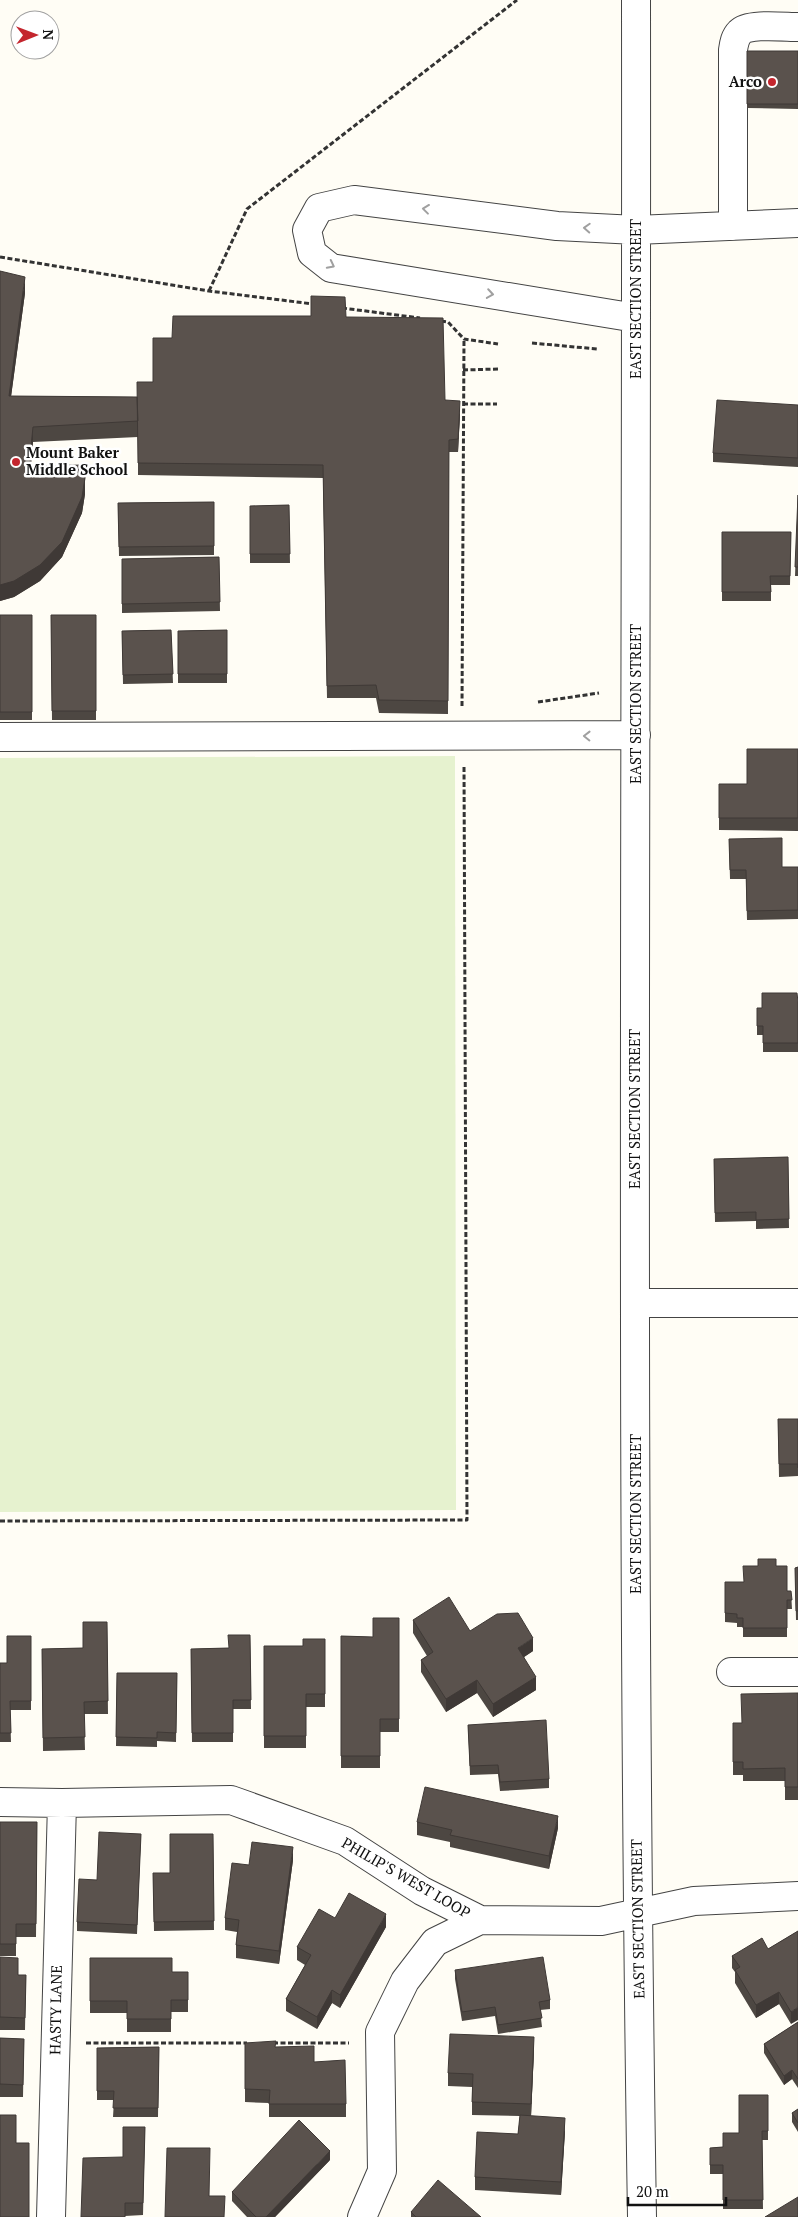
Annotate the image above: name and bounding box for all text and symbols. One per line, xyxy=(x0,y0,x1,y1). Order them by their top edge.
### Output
north arrow xyxy=(10,10,60,60)
text: N xyxy=(39,29,58,41)
place label: Arco xyxy=(729,71,762,91)
marker: Arco xyxy=(766,76,778,88)
one-way arrow xyxy=(422,204,430,215)
street label: EAST SECTION STREET xyxy=(625,219,645,379)
one-way arrow xyxy=(583,222,591,233)
one-way arrow xyxy=(325,259,334,269)
one-way arrow xyxy=(486,288,494,299)
place label: Mount Baker Middle School xyxy=(26,442,128,479)
marker: Mount Baker Middle School xyxy=(10,456,22,468)
street label: EAST SECTION STREET xyxy=(625,624,645,784)
one-way arrow xyxy=(583,730,591,741)
street label: EAST SECTION STREET xyxy=(624,1029,644,1189)
street label: EAST SECTION STREET xyxy=(625,1434,645,1594)
street label: PHILIP'S WEST LOOP xyxy=(339,1832,474,1922)
street label: EAST SECTION STREET xyxy=(626,1839,648,1999)
street label: HASTY LANE xyxy=(44,1965,66,2055)
scale bar xyxy=(628,2174,726,2206)
text: 20 m xyxy=(636,2181,669,2201)

